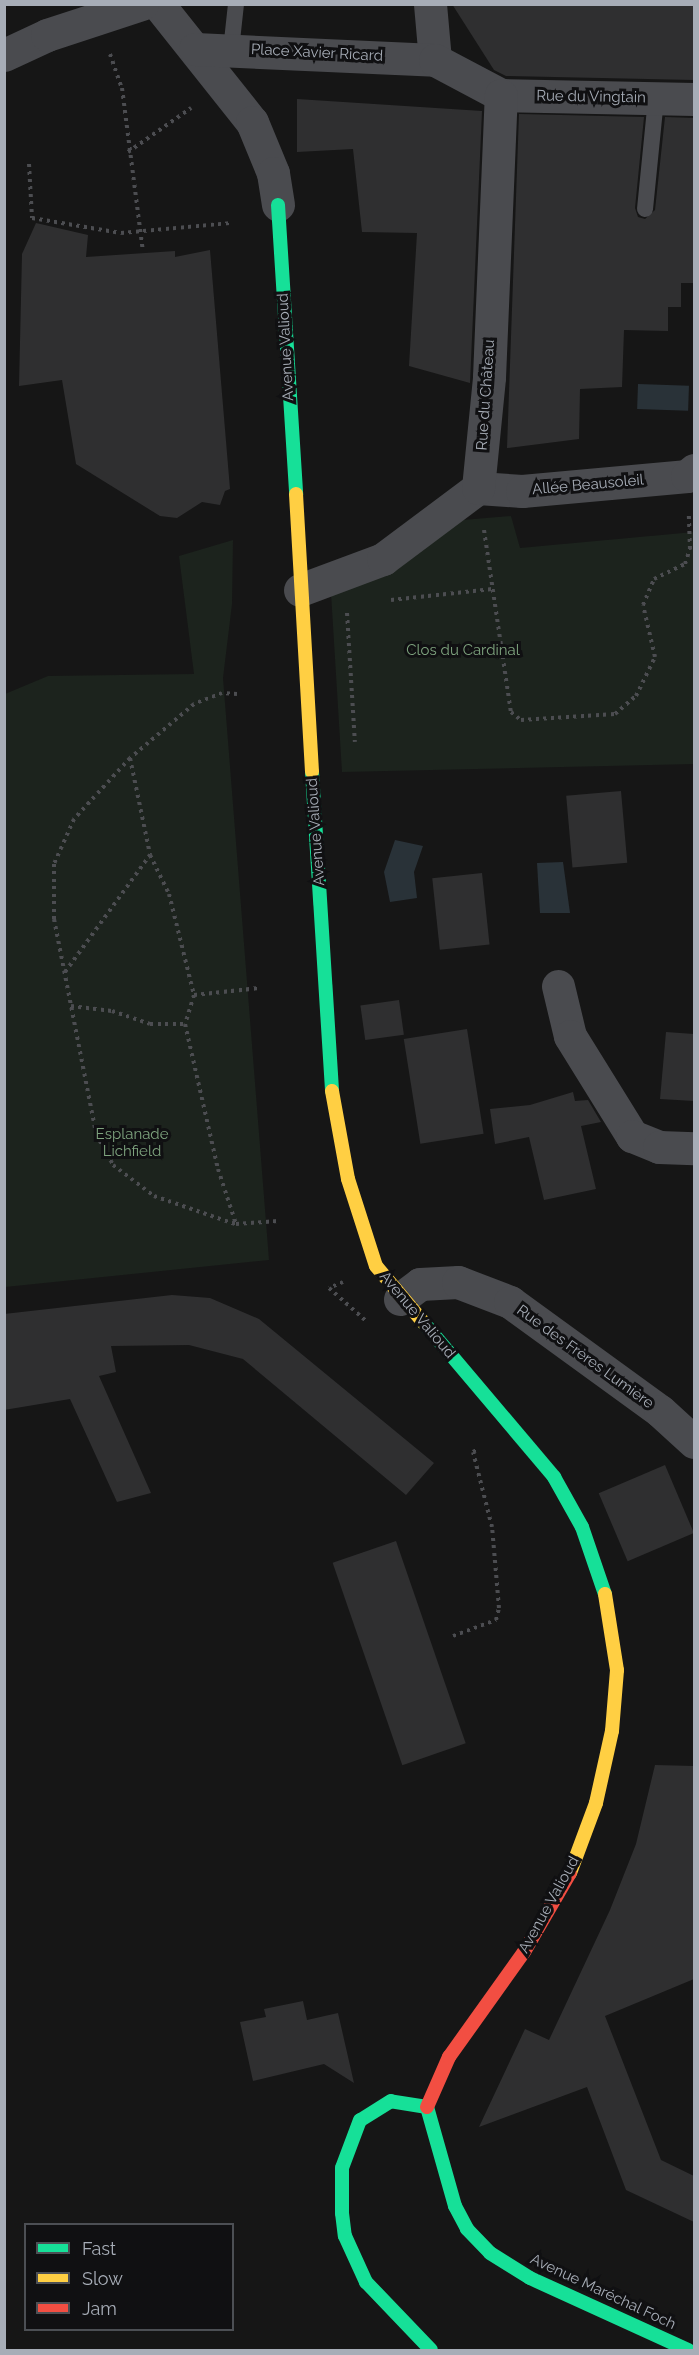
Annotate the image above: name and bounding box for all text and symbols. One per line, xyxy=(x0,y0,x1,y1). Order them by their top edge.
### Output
street label: Place Xavier Ricard xyxy=(250,41,384,65)
street label: Rue du Vingtain xyxy=(536,87,646,107)
street label: Avenue Valioud xyxy=(274,292,298,402)
street label: Rue du Château xyxy=(473,339,499,451)
street label: Allée Beausoleil xyxy=(531,471,645,499)
park label: Clos du Cardinal xyxy=(406,642,520,660)
street label: Avenue Valioud xyxy=(303,777,329,887)
park label: Esplanade Lichfield xyxy=(96,1125,168,1160)
street label: Avenue Valioud xyxy=(375,1268,459,1362)
street label: Rue des Frères Lumière xyxy=(513,1301,657,1413)
street label: Avenue Valioud xyxy=(515,1853,583,1957)
legend xyxy=(24,2223,234,2331)
text: Fast xyxy=(82,2238,116,2259)
street label: Avenue Maréchal Foch xyxy=(527,2250,679,2334)
text: Slow xyxy=(82,2268,123,2289)
text: Jam xyxy=(82,2298,117,2319)

